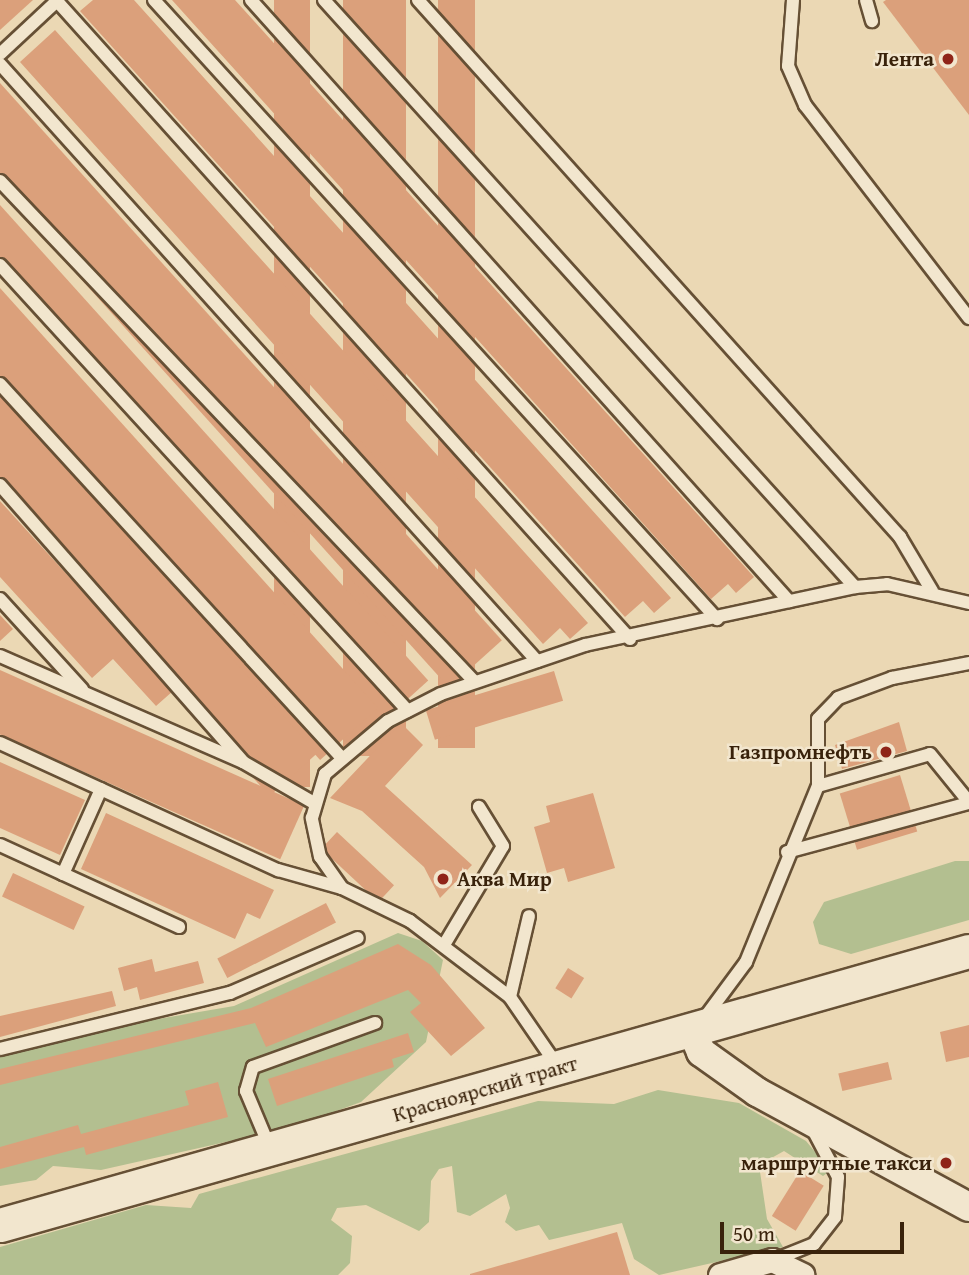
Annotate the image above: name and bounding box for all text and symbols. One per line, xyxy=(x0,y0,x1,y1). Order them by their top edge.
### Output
place label: Лента xyxy=(875,46,934,72)
marker: Лента xyxy=(940,51,956,67)
place label: Газпромнефть xyxy=(729,739,872,765)
marker: Газпромнефть xyxy=(878,744,894,760)
place label: Аква Мир xyxy=(457,866,552,892)
marker: Аква Мир xyxy=(435,871,451,887)
street label: Красноярский тракт xyxy=(390,1051,580,1127)
place label: маршрутные такси xyxy=(741,1150,932,1176)
marker: маршрутные такси xyxy=(938,1155,954,1171)
scale bar xyxy=(724,1208,908,1252)
text: 50 m xyxy=(733,1218,775,1249)

